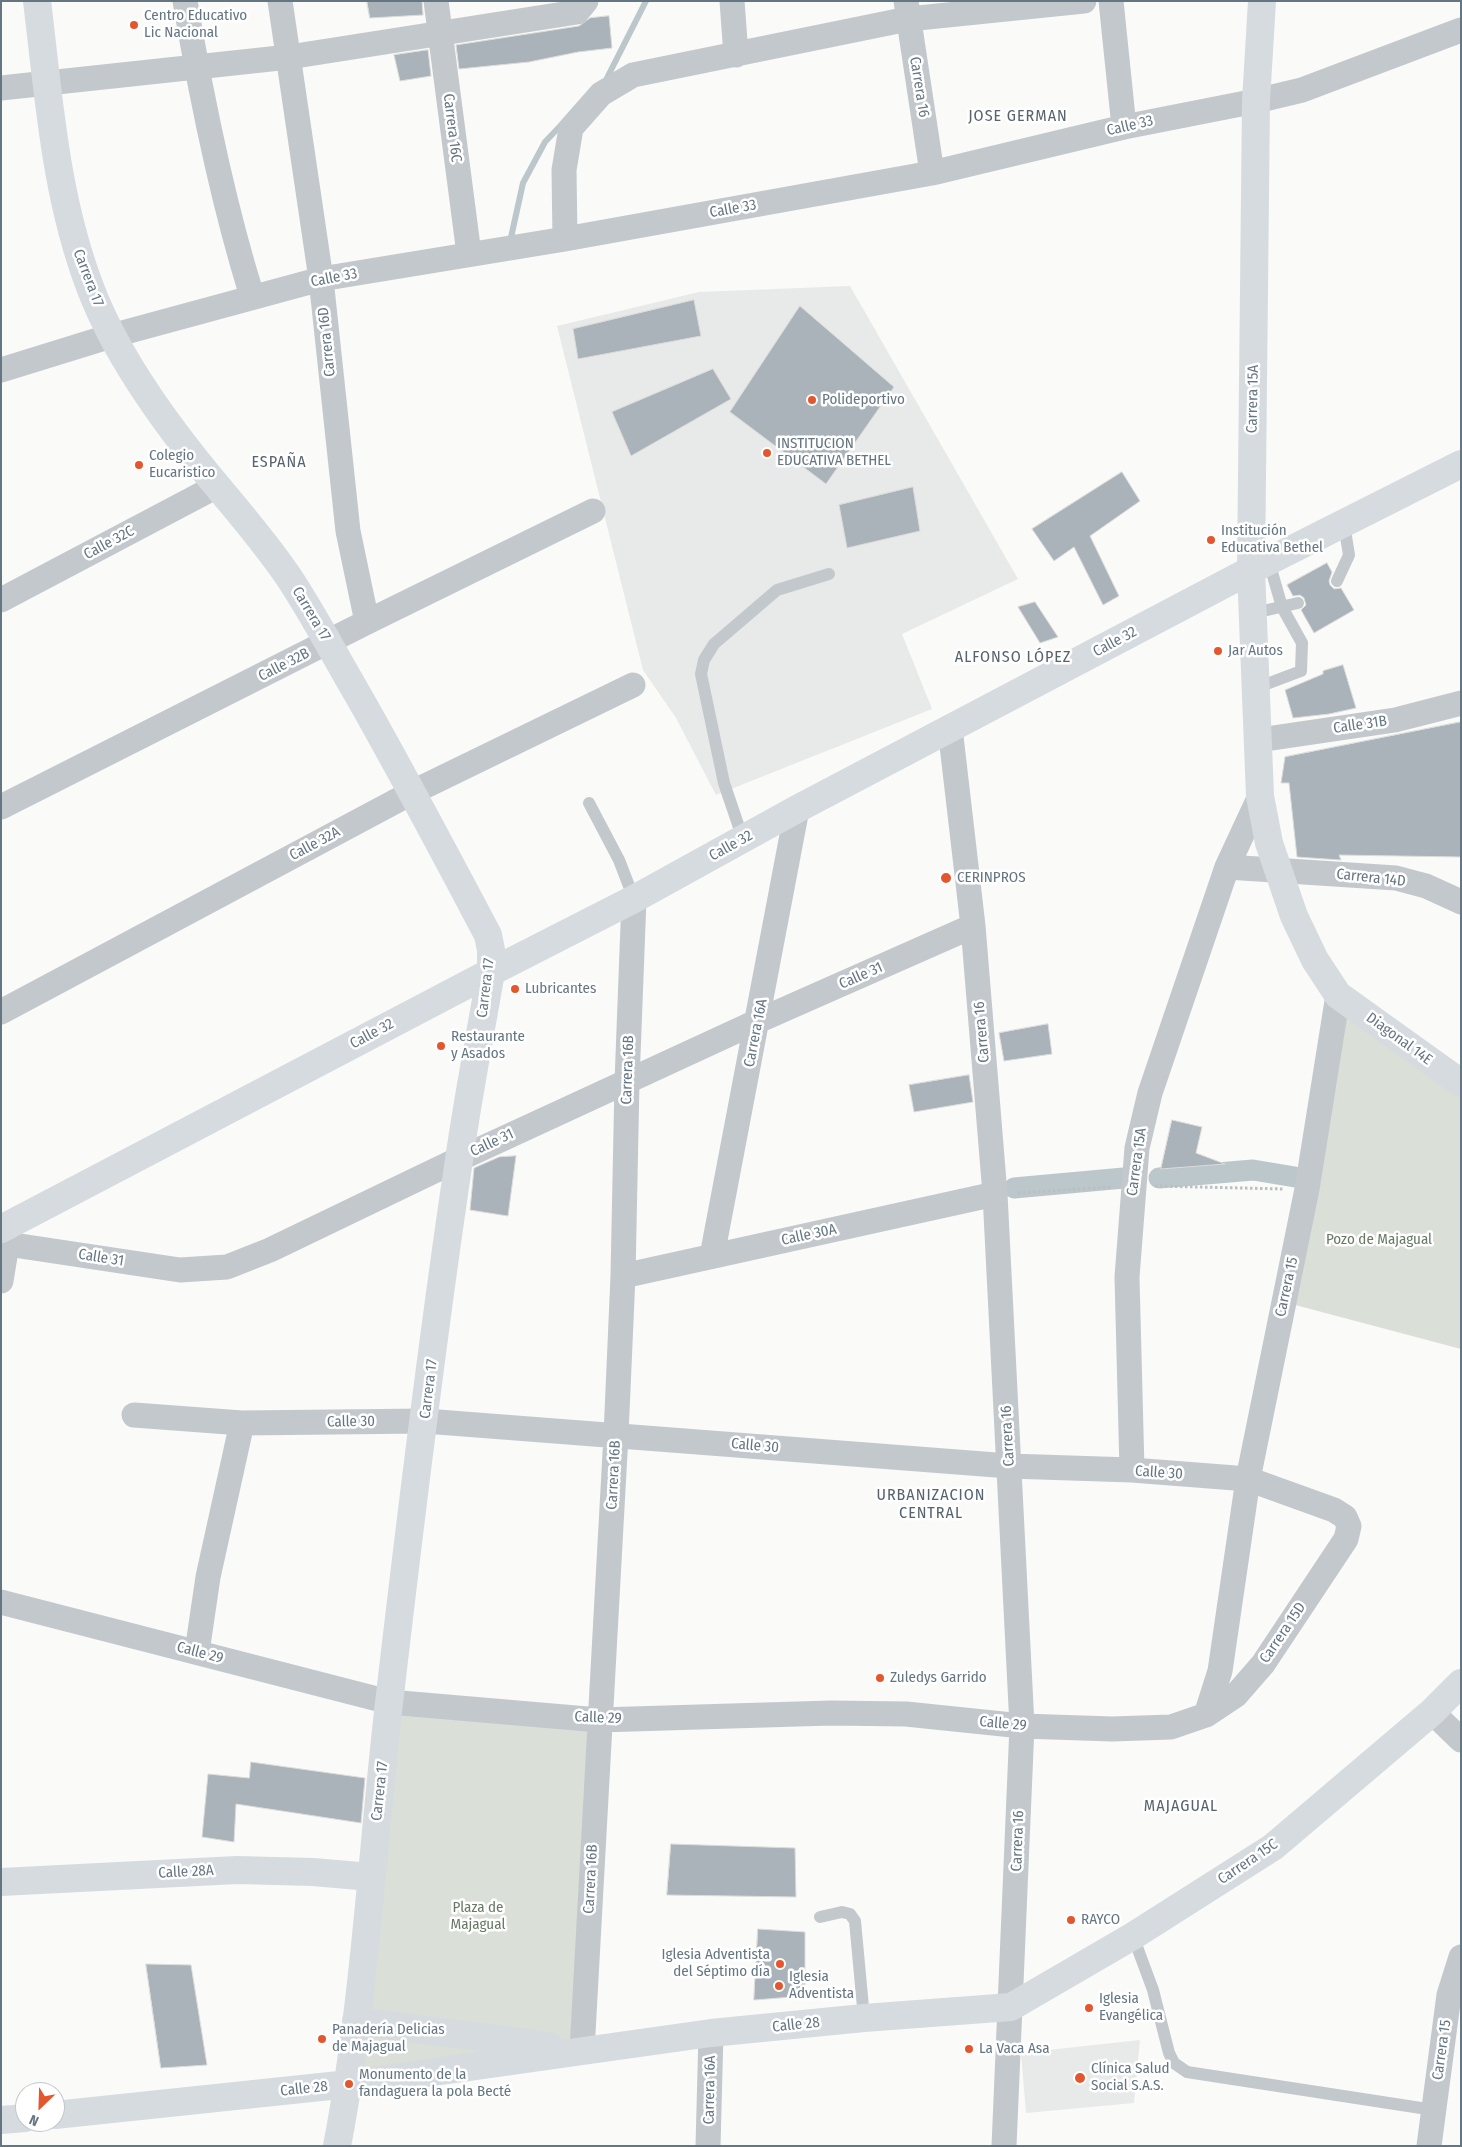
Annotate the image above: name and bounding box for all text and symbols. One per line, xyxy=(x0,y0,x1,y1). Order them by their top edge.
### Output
place label: Centro Educativo Lic Nacional xyxy=(144,7,247,42)
marker: Centro Educativo Lic Nacional xyxy=(128,19,140,31)
street label: Carrera 16 xyxy=(905,55,933,119)
street label: Carrera 16C xyxy=(439,93,465,163)
district label: JOSE GERMAN xyxy=(967,107,1069,127)
street label: Calle 33 xyxy=(1105,112,1155,140)
street label: Calle 33 xyxy=(708,196,758,222)
street label: Carrera 17 xyxy=(69,247,107,309)
street label: Calle 33 xyxy=(309,265,359,291)
street label: Carrera 16D xyxy=(314,306,340,378)
street label: Carrera 15A xyxy=(1243,365,1263,433)
place label: Polideportivo xyxy=(822,391,905,409)
marker: Polideportivo xyxy=(806,394,818,406)
place label: INSTITUCION EDUCATIVA BETHEL xyxy=(777,435,891,470)
place label: Colegio Eucaristico xyxy=(149,447,215,482)
marker: INSTITUCION EDUCATIVA BETHEL xyxy=(761,447,773,459)
district label: ESPAÑA xyxy=(251,453,307,473)
marker: Colegio Eucaristico xyxy=(133,459,145,471)
street label: Calle 32C xyxy=(81,522,137,564)
place label: Institución Educativa Bethel xyxy=(1221,522,1323,557)
marker: Institución Educativa Bethel xyxy=(1205,534,1217,546)
street label: Carrera 17 xyxy=(288,584,334,644)
street label: Calle 32 xyxy=(1090,623,1140,661)
place label: Jar Autos xyxy=(1228,642,1283,660)
street label: Calle 32B xyxy=(255,645,313,685)
marker: Jar Autos xyxy=(1212,645,1224,657)
district label: ALFONSO LÓPEZ xyxy=(953,648,1073,668)
street label: Calle 31B xyxy=(1332,712,1388,738)
street label: Calle 32A xyxy=(287,823,343,865)
street label: Calle 32 xyxy=(706,827,756,865)
street label: Carrera 14D xyxy=(1335,865,1407,891)
place label: CERINPROS xyxy=(957,869,1026,887)
marker: CERINPROS xyxy=(939,871,953,885)
street label: Carrera 17 xyxy=(473,957,499,1019)
street label: Calle 31 xyxy=(836,958,886,994)
place label: Lubricantes xyxy=(525,980,596,998)
marker: Lubricantes xyxy=(509,983,521,995)
street label: Carrera 16A xyxy=(741,997,771,1069)
street label: Carrera 16 xyxy=(970,1001,994,1063)
street label: Diagonal 14E xyxy=(1363,1009,1435,1069)
street label: Calle 32 xyxy=(347,1015,397,1053)
place label: Restaurante y Asados xyxy=(451,1028,525,1063)
street label: Carrera 16B xyxy=(618,1035,638,1105)
marker: Restaurante y Asados xyxy=(435,1040,447,1052)
street label: Calle 31 xyxy=(467,1125,517,1161)
street label: Carrera 15A xyxy=(1123,1127,1151,1197)
street label: Calle 30A xyxy=(780,1220,838,1250)
park label: Pozo de Majagual xyxy=(1326,1231,1432,1249)
street label: Calle 31 xyxy=(77,1246,125,1270)
street label: Carrera 15 xyxy=(1272,1255,1302,1319)
street label: Carrera 17 xyxy=(416,1358,442,1420)
street label: Carrera 16 xyxy=(997,1405,1019,1467)
street label: Calle 30 xyxy=(327,1413,375,1431)
street label: Calle 30 xyxy=(730,1435,780,1457)
street label: Carrera 16B xyxy=(603,1440,625,1510)
street label: Calle 30 xyxy=(1134,1462,1184,1484)
district label: URBANIZACION CENTRAL xyxy=(875,1486,987,1524)
street label: Carrera 15D xyxy=(1256,1599,1310,1667)
street label: Calle 29 xyxy=(175,1638,225,1668)
place label: Zuledys Garrido xyxy=(890,1669,987,1687)
marker: Zuledys Garrido xyxy=(874,1672,886,1684)
street label: Calle 29 xyxy=(574,1708,622,1728)
street label: Calle 29 xyxy=(979,1713,1027,1735)
street label: Carrera 17 xyxy=(368,1760,392,1822)
district label: MAJAGUAL xyxy=(1143,1797,1219,1817)
street label: Carrera 16 xyxy=(1008,1810,1028,1872)
street label: Carrera 15C xyxy=(1215,1835,1281,1889)
street label: Carrera 16B xyxy=(580,1844,602,1914)
street label: Calle 28A xyxy=(158,1862,214,1882)
park label: Plaza de Majagual xyxy=(451,1899,505,1934)
place label: RAYCO xyxy=(1081,1911,1120,1929)
marker: RAYCO xyxy=(1065,1914,1077,1926)
place label: Iglesia Adventista del Séptimo día xyxy=(662,1946,770,1981)
marker: Iglesia Adventista del Séptimo día xyxy=(774,1958,786,1970)
place label: Iglesia Adventista xyxy=(789,1968,854,2003)
marker: Iglesia Adventista xyxy=(773,1980,785,1992)
place label: Iglesia Evangélica xyxy=(1099,1990,1163,2025)
marker: Iglesia Evangélica xyxy=(1083,2002,1095,2014)
street label: Calle 28 xyxy=(771,2014,821,2036)
street label: Carrera 15 xyxy=(1429,2019,1455,2081)
place label: Panadería Delicias de Majagual xyxy=(332,2021,445,2056)
marker: Panadería Delicias de Majagual xyxy=(316,2033,328,2045)
place label: La Vaca Asa xyxy=(979,2040,1049,2058)
marker: La Vaca Asa xyxy=(963,2043,975,2055)
street label: Carrera 16A xyxy=(700,2055,720,2125)
place label: Clínica Salud Social S.A.S. xyxy=(1091,2060,1170,2095)
place label: Monumento de la fandaguera la pola Becté xyxy=(359,2066,511,2101)
marker: Clínica Salud Social S.A.S. xyxy=(1073,2071,1087,2085)
street label: Calle 28 xyxy=(279,2078,329,2100)
marker: Monumento de la fandaguera la pola Becté xyxy=(343,2078,355,2090)
north arrow xyxy=(15,2082,65,2132)
text: N xyxy=(27,2111,41,2130)

